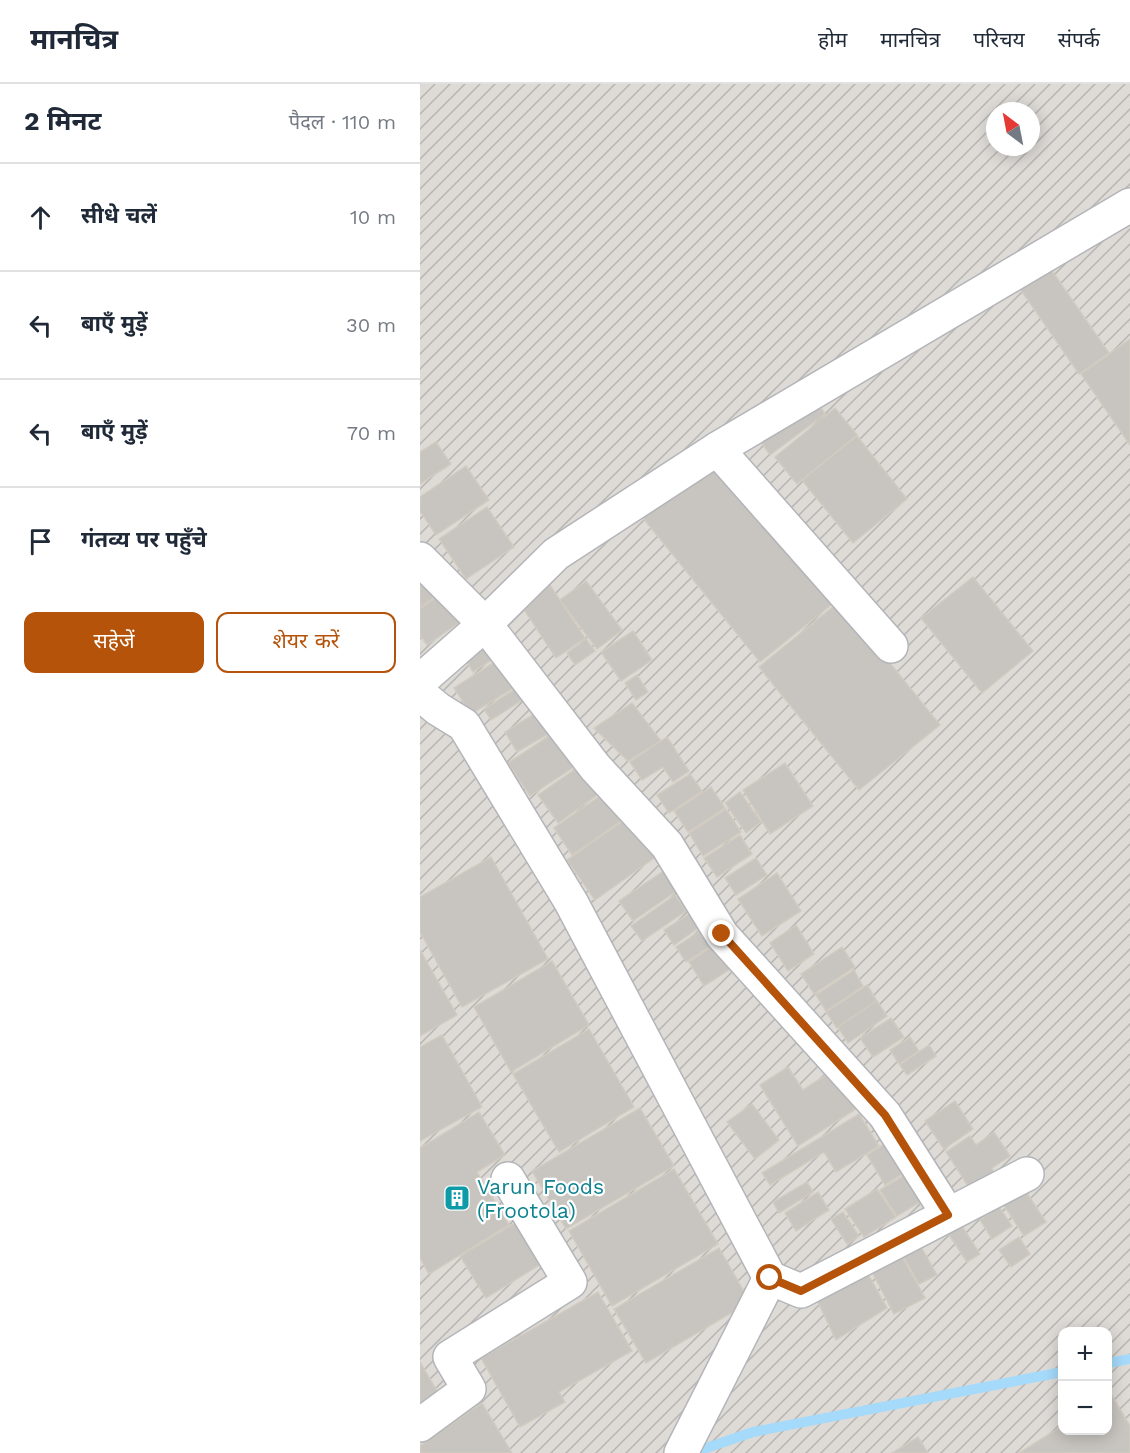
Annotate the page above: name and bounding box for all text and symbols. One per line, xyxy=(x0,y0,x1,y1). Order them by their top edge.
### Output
text: मानचित्र xyxy=(30,23,118,56)
text: होम xyxy=(818,27,847,52)
text: मानचित्र xyxy=(880,27,940,52)
text: परिचय xyxy=(973,27,1025,52)
text: संपर्क xyxy=(1058,27,1100,52)
north arrow xyxy=(986,102,1040,156)
text: 2 मिनट xyxy=(24,106,102,136)
text: पैदल · 110 m xyxy=(289,110,396,134)
icon: ahead xyxy=(24,201,57,234)
text: सीधे चलें xyxy=(81,203,157,228)
text: 10 m xyxy=(350,205,396,229)
icon: left xyxy=(24,309,57,342)
text: बाएँ मुड़ें xyxy=(81,311,148,336)
text: 30 m xyxy=(346,313,396,337)
icon: left xyxy=(24,417,57,450)
text: बाएँ मुड़ें xyxy=(81,419,148,444)
text: 70 m xyxy=(347,421,396,445)
icon: arrive xyxy=(24,525,57,558)
text: गंतव्य पर पहुँचे xyxy=(81,527,207,552)
button: सहेजें xyxy=(24,612,204,673)
button: शेयर करें xyxy=(216,612,396,673)
route end xyxy=(708,920,734,946)
place label: Varun Foods (Frootola) xyxy=(477,1174,604,1223)
building icon: Varun Foods (Frootola) xyxy=(442,1183,472,1213)
route start xyxy=(756,1264,782,1290)
map controls xyxy=(1058,1327,1112,1435)
button: + xyxy=(1058,1327,1112,1381)
button: − xyxy=(1058,1381,1112,1435)

